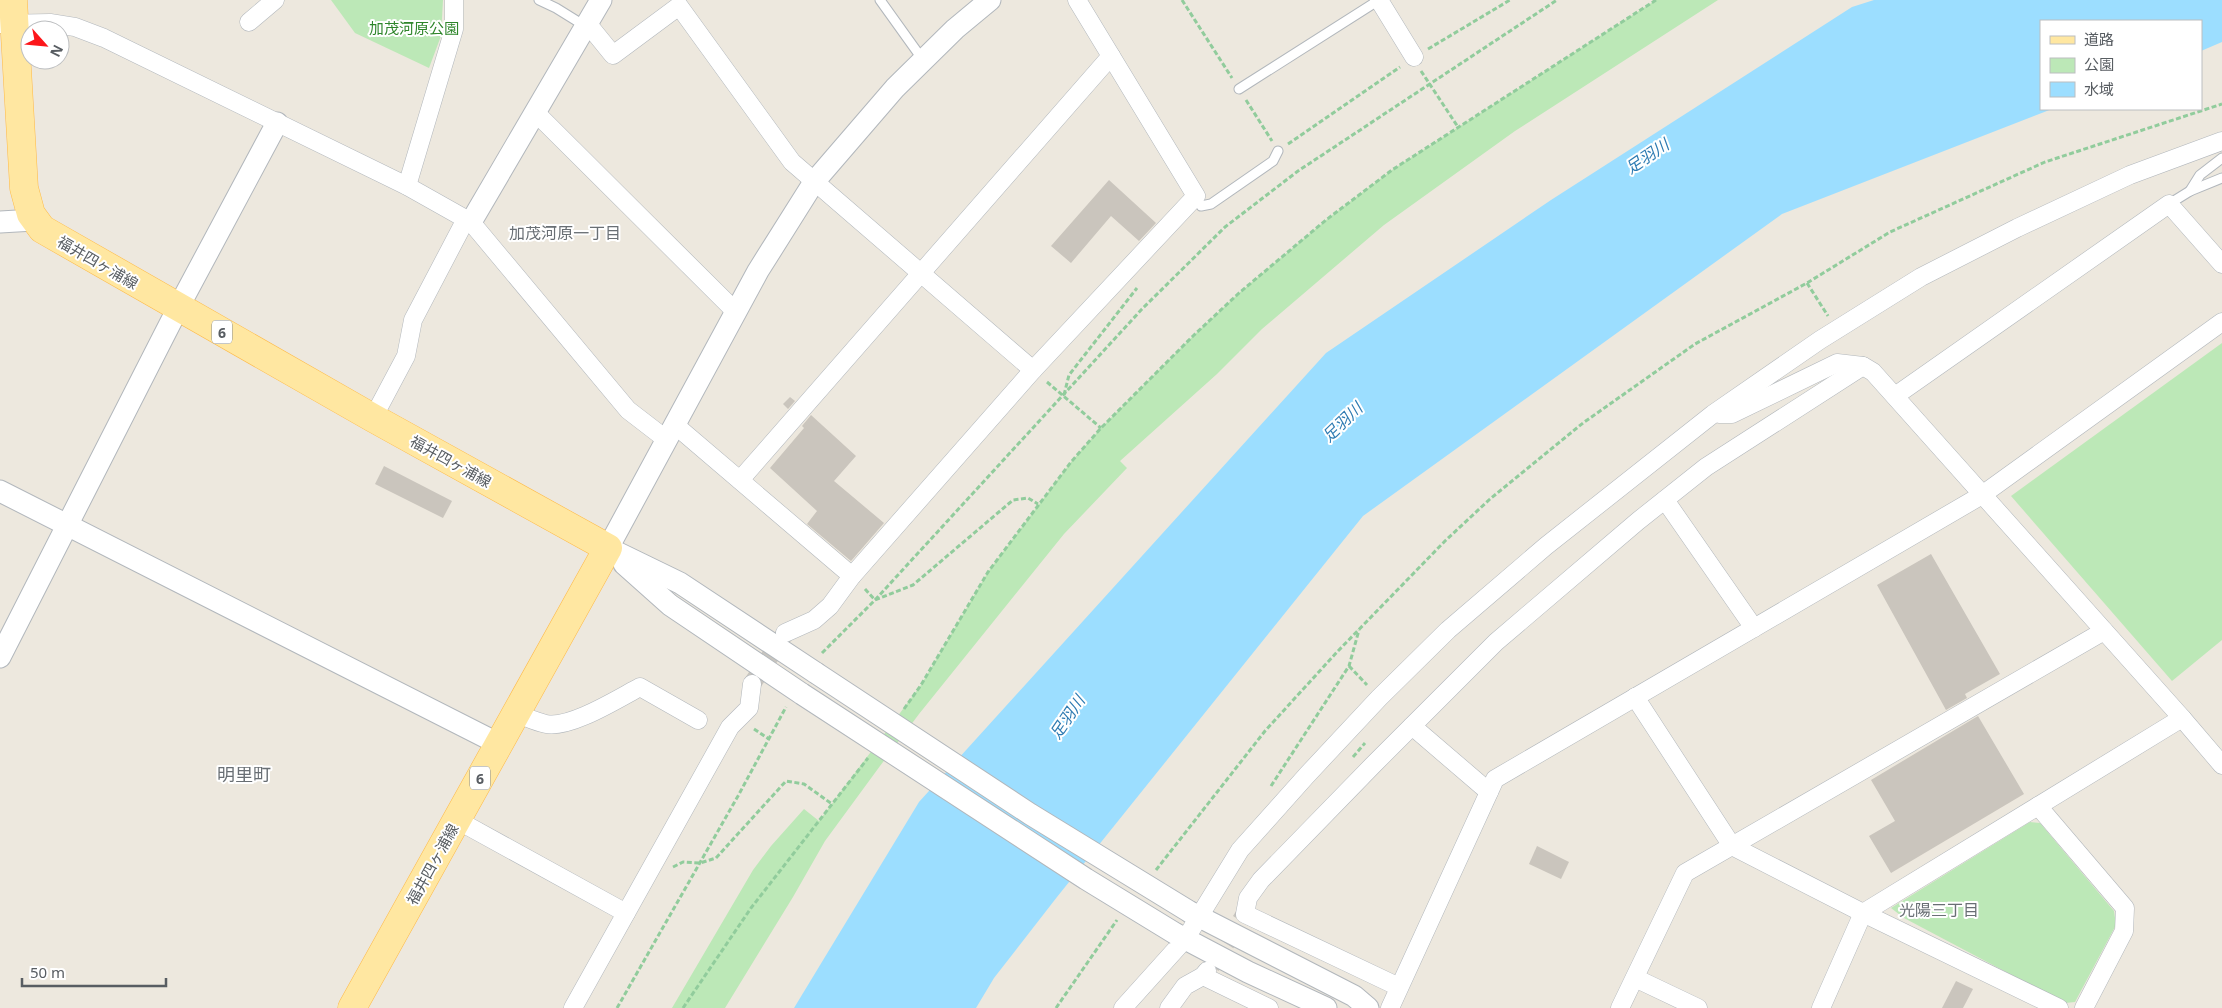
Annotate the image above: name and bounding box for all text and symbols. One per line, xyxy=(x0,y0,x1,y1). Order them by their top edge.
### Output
park label: 加茂河原公園 xyxy=(369,18,459,38)
north arrow xyxy=(20,20,70,70)
legend xyxy=(2040,20,2202,110)
text: 道路 xyxy=(2084,29,2114,49)
text: N xyxy=(46,42,68,61)
text: 公園 xyxy=(2084,54,2114,74)
text: 水域 xyxy=(2084,79,2114,99)
water label: 足羽川 xyxy=(1621,132,1675,179)
district label: 加茂河原一丁目 xyxy=(509,222,621,244)
street label: 福井四ヶ浦線 xyxy=(54,231,142,293)
road number: 6 xyxy=(212,321,232,344)
water label: 足羽川 xyxy=(1317,396,1368,447)
street label: 福井四ヶ浦線 xyxy=(407,430,495,492)
water label: 足羽川 xyxy=(1044,689,1091,743)
district label: 明里町 xyxy=(217,762,271,786)
road number: 6 xyxy=(470,766,490,790)
street label: 福井四ヶ浦線 xyxy=(401,820,463,908)
district label: 光陽三丁目 xyxy=(1899,899,1979,921)
scale bar xyxy=(22,956,166,988)
text: 50 m xyxy=(30,962,65,982)

